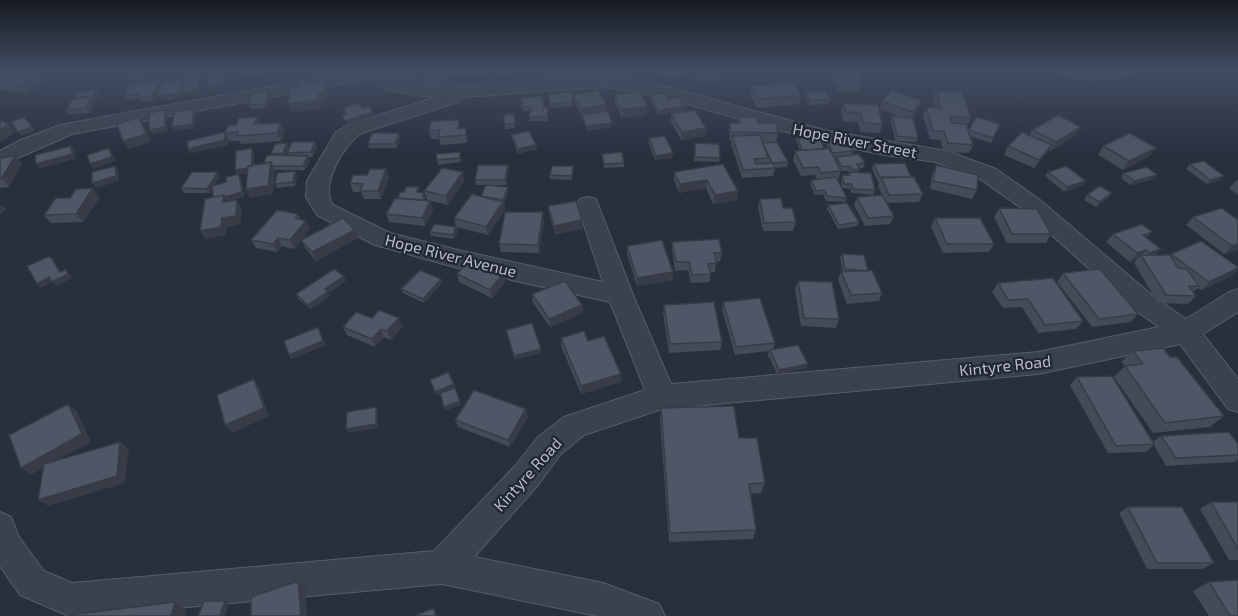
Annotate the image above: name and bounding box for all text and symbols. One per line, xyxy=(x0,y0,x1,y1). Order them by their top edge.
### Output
street label: Hope River Street xyxy=(791,119,919,161)
street label: Hope River Avenue xyxy=(383,229,519,281)
street label: Kintyre Road xyxy=(958,351,1052,379)
street label: Kintyre Road xyxy=(489,433,565,515)

